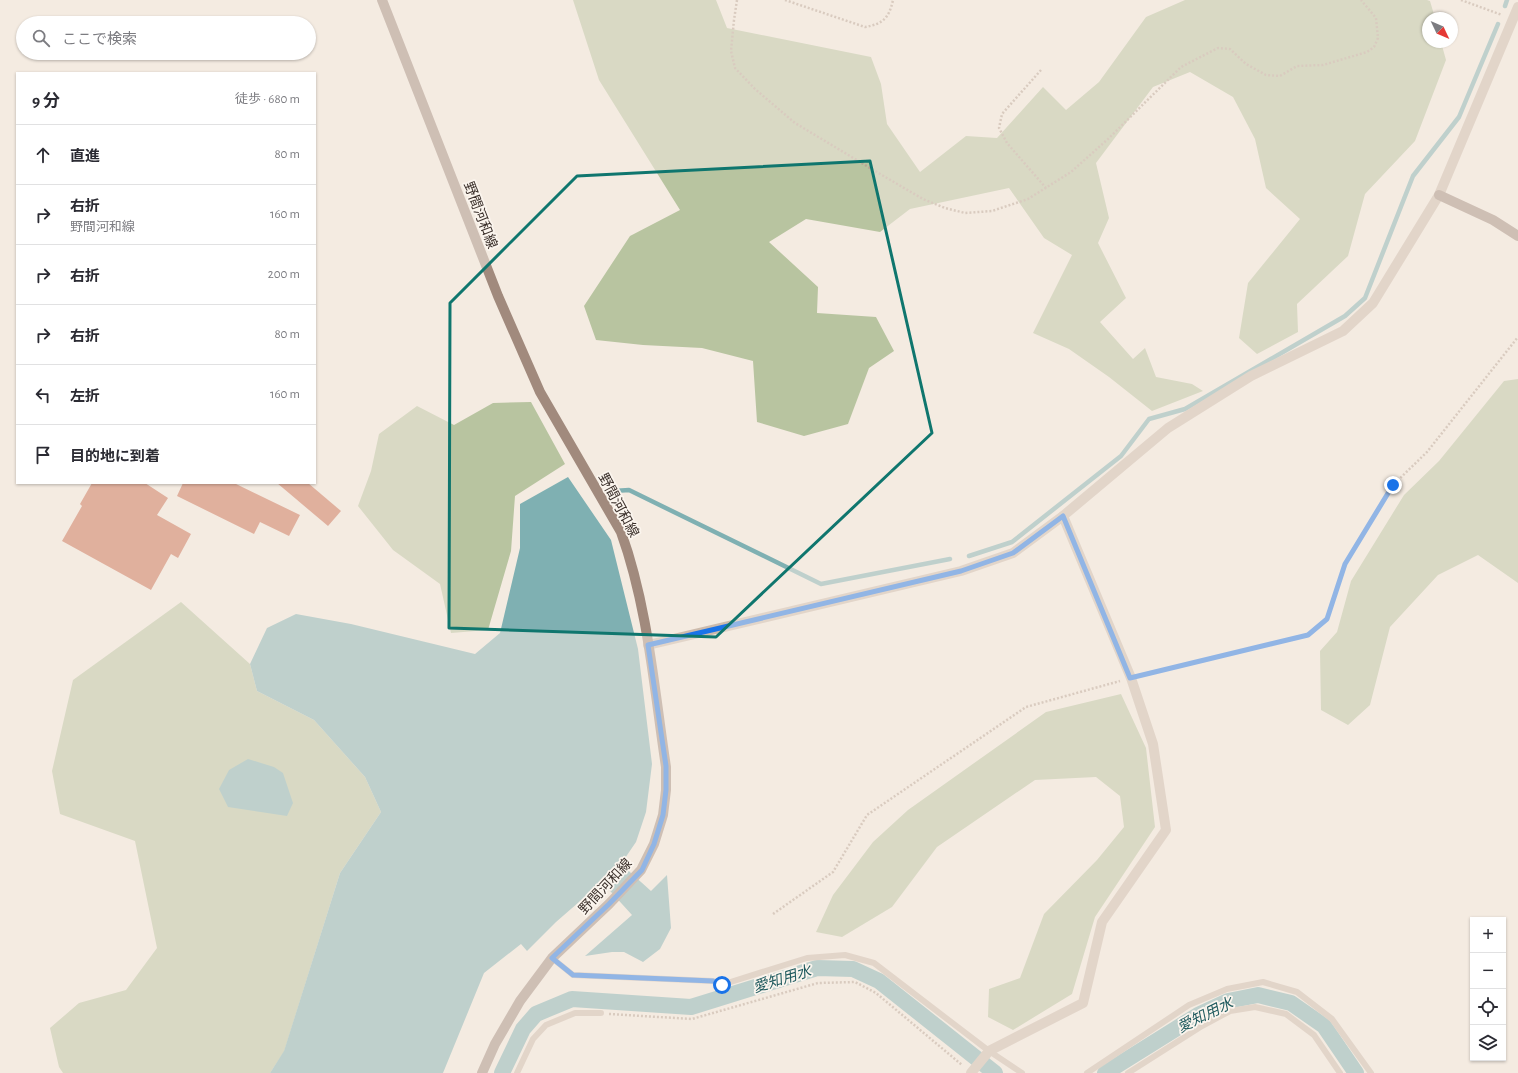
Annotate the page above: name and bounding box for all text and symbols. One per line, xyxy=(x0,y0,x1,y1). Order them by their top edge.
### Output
north arrow xyxy=(1422,12,1458,48)
search box xyxy=(16,16,316,60)
icon: search xyxy=(30,27,52,49)
text: ここで検索 xyxy=(62,32,137,47)
text: 9 分 xyxy=(32,92,60,109)
text: 徒歩 · 680 m xyxy=(235,93,300,106)
icon: ahead xyxy=(32,144,54,166)
text: 80 m xyxy=(274,148,300,161)
text: 直進 xyxy=(70,149,100,164)
street label: 野間河和線 xyxy=(461,180,500,251)
text: 右折 xyxy=(70,199,100,214)
icon: right xyxy=(32,204,54,226)
text: 160 m xyxy=(270,208,300,221)
text: 野間河和線 xyxy=(70,221,135,234)
icon: right xyxy=(32,264,54,286)
text: 200 m xyxy=(268,268,300,281)
text: 右折 xyxy=(70,269,100,284)
icon: right xyxy=(32,324,54,346)
text: 80 m xyxy=(274,328,300,341)
text: 右折 xyxy=(70,329,100,344)
icon: left xyxy=(32,384,54,406)
text: 160 m xyxy=(270,388,300,401)
text: 左折 xyxy=(70,389,100,404)
icon: arrive xyxy=(32,444,54,466)
text: 目的地に到着 xyxy=(70,449,160,464)
street label: 野間河和線 xyxy=(596,471,642,540)
route end xyxy=(1384,476,1402,494)
street label: 野間河和線 xyxy=(576,856,635,917)
map controls xyxy=(1470,917,1506,1061)
button: + xyxy=(1470,917,1506,953)
button: − xyxy=(1470,953,1506,989)
water label: 愛知用水 xyxy=(751,962,815,995)
route start xyxy=(713,976,731,994)
button: locate xyxy=(1470,989,1506,1025)
water label: 愛知用水 xyxy=(1175,994,1237,1035)
button: layers xyxy=(1470,1025,1506,1061)

